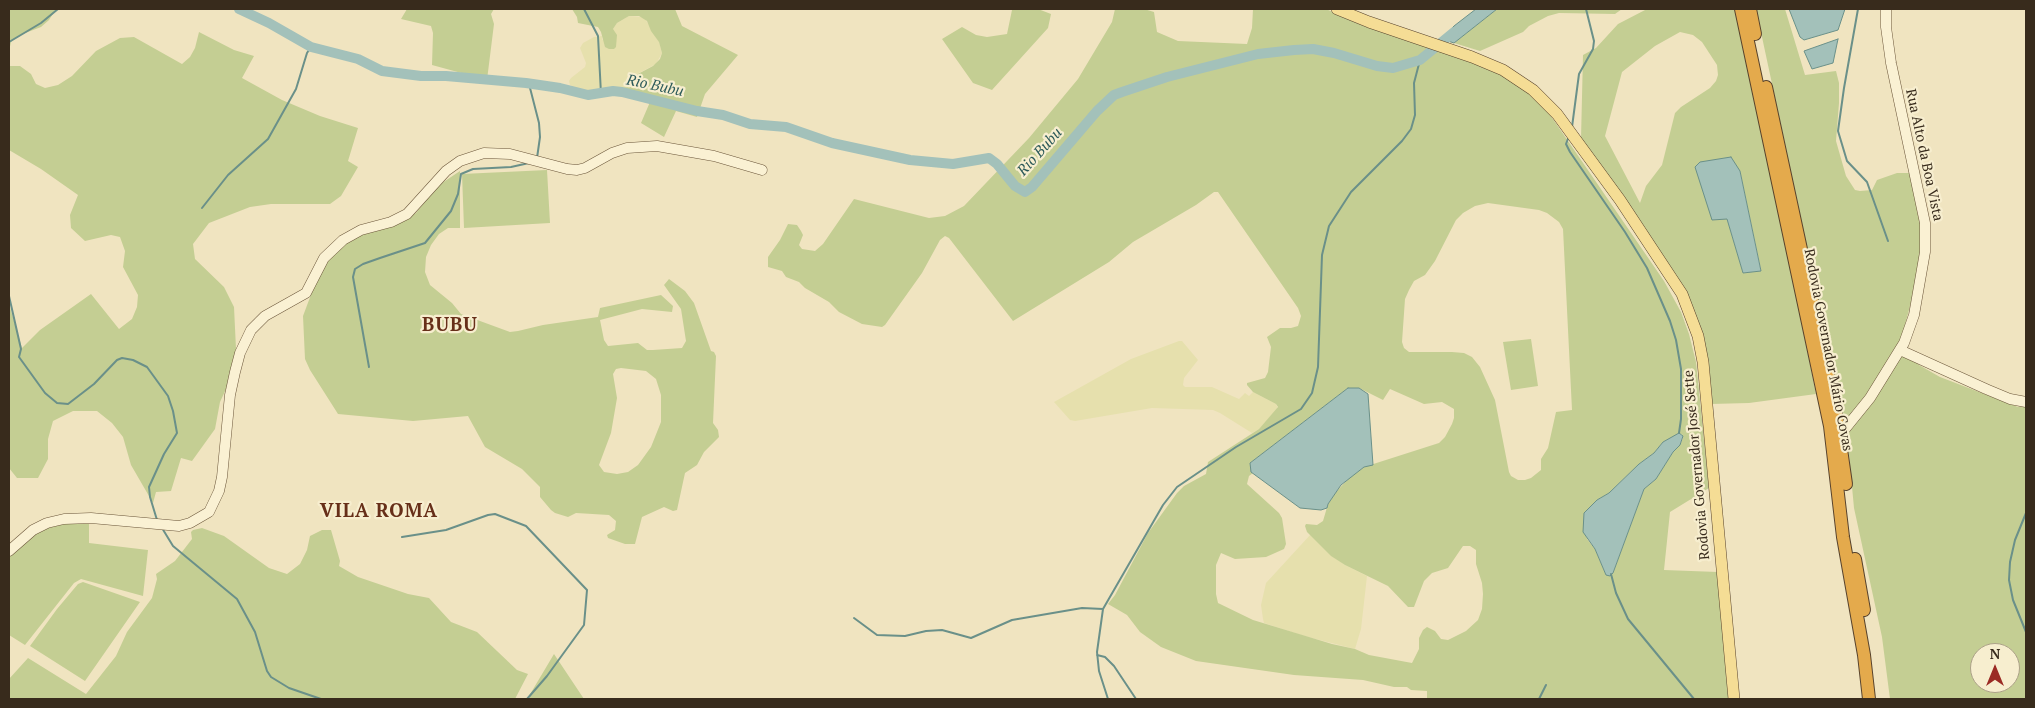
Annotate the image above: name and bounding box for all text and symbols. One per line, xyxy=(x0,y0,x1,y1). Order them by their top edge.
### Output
water label: Rio Bubu xyxy=(625,71,685,101)
street label: Rua Alto da Boa Vista xyxy=(1902,87,1946,223)
water label: Rio Bubu xyxy=(1014,124,1066,180)
street label: Rodovia Governador Mário Covas xyxy=(1800,247,1856,453)
district label: BUBU xyxy=(422,315,478,337)
street label: Rodovia Governador José Sette xyxy=(1680,369,1714,561)
district label: VILA ROMA xyxy=(319,501,439,523)
north arrow xyxy=(1970,643,2020,693)
text: N xyxy=(1990,644,2000,663)

